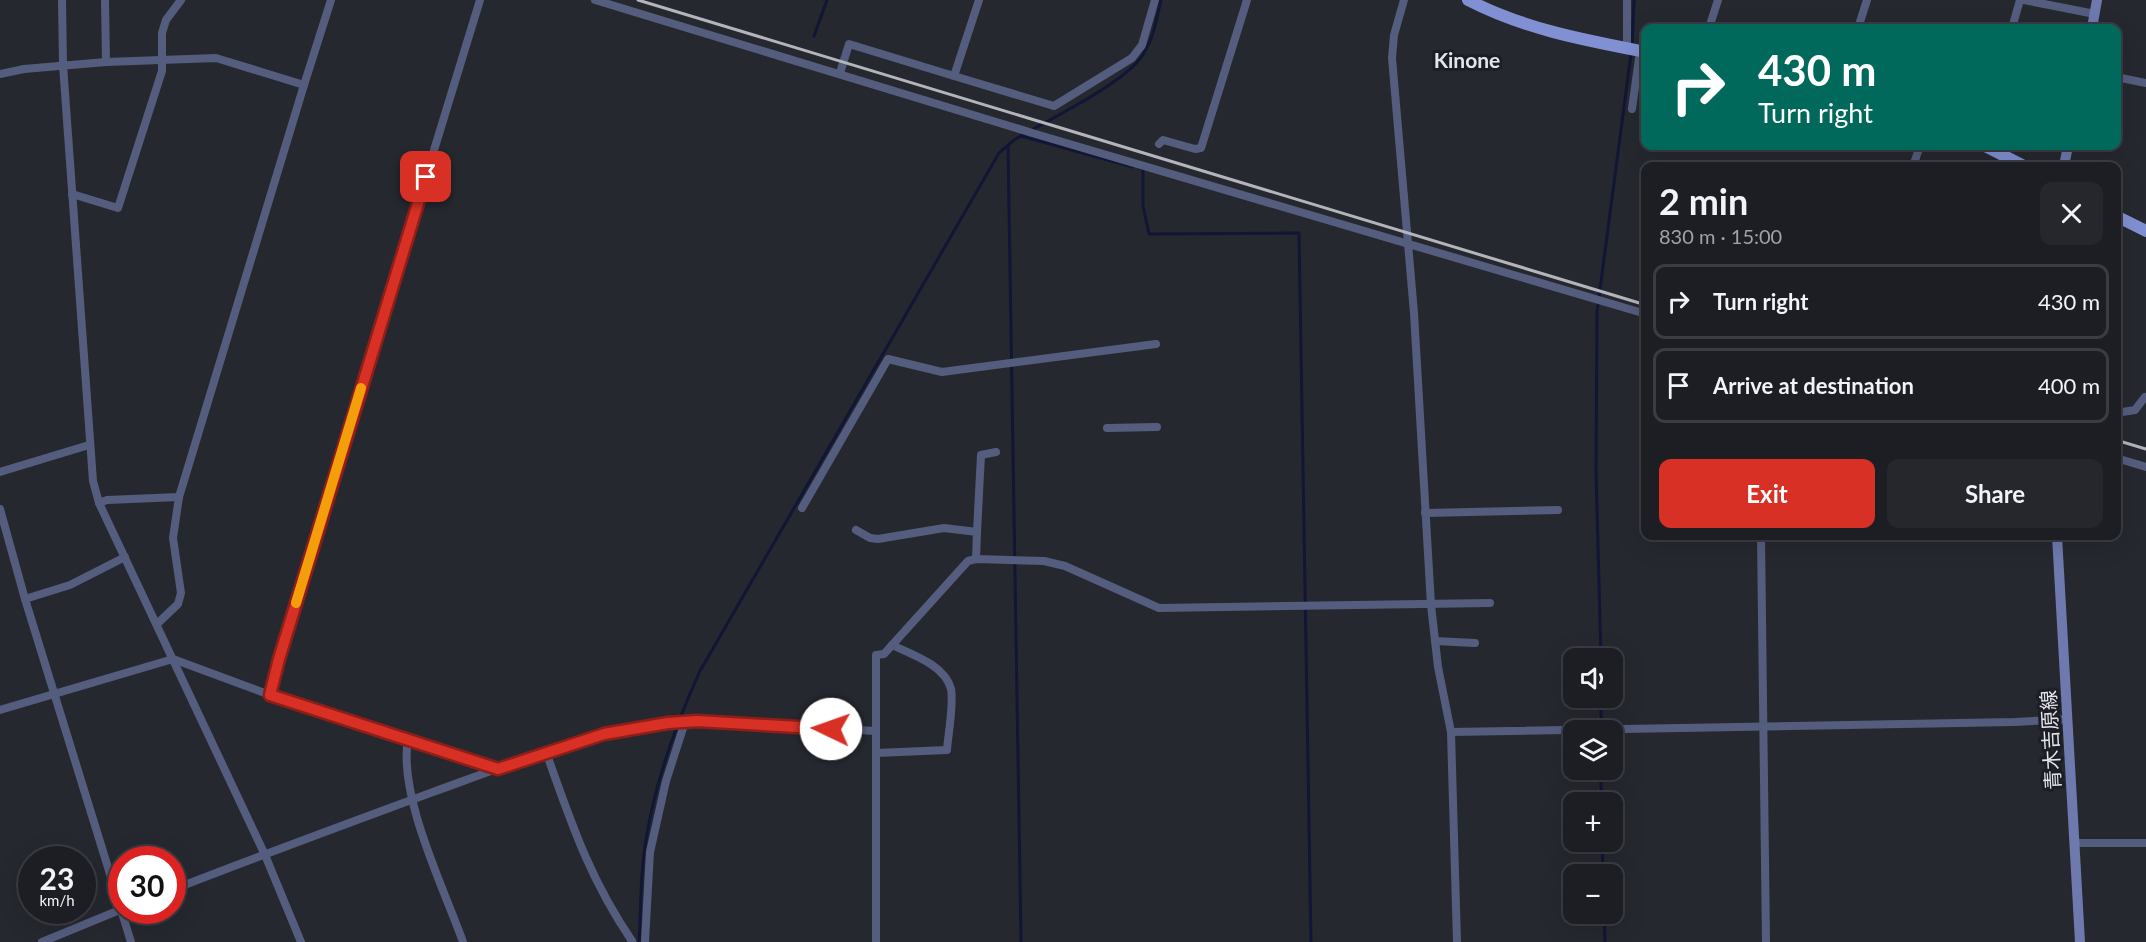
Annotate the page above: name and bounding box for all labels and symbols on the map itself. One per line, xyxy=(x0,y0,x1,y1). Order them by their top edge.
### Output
district label: Kinone xyxy=(1434,47,1500,72)
pin xyxy=(400,151,451,202)
street label: 青木吉原線 xyxy=(2035,689,2065,791)
position arrow xyxy=(799,697,863,761)
speed limit sign: 30 xyxy=(108,846,186,924)

